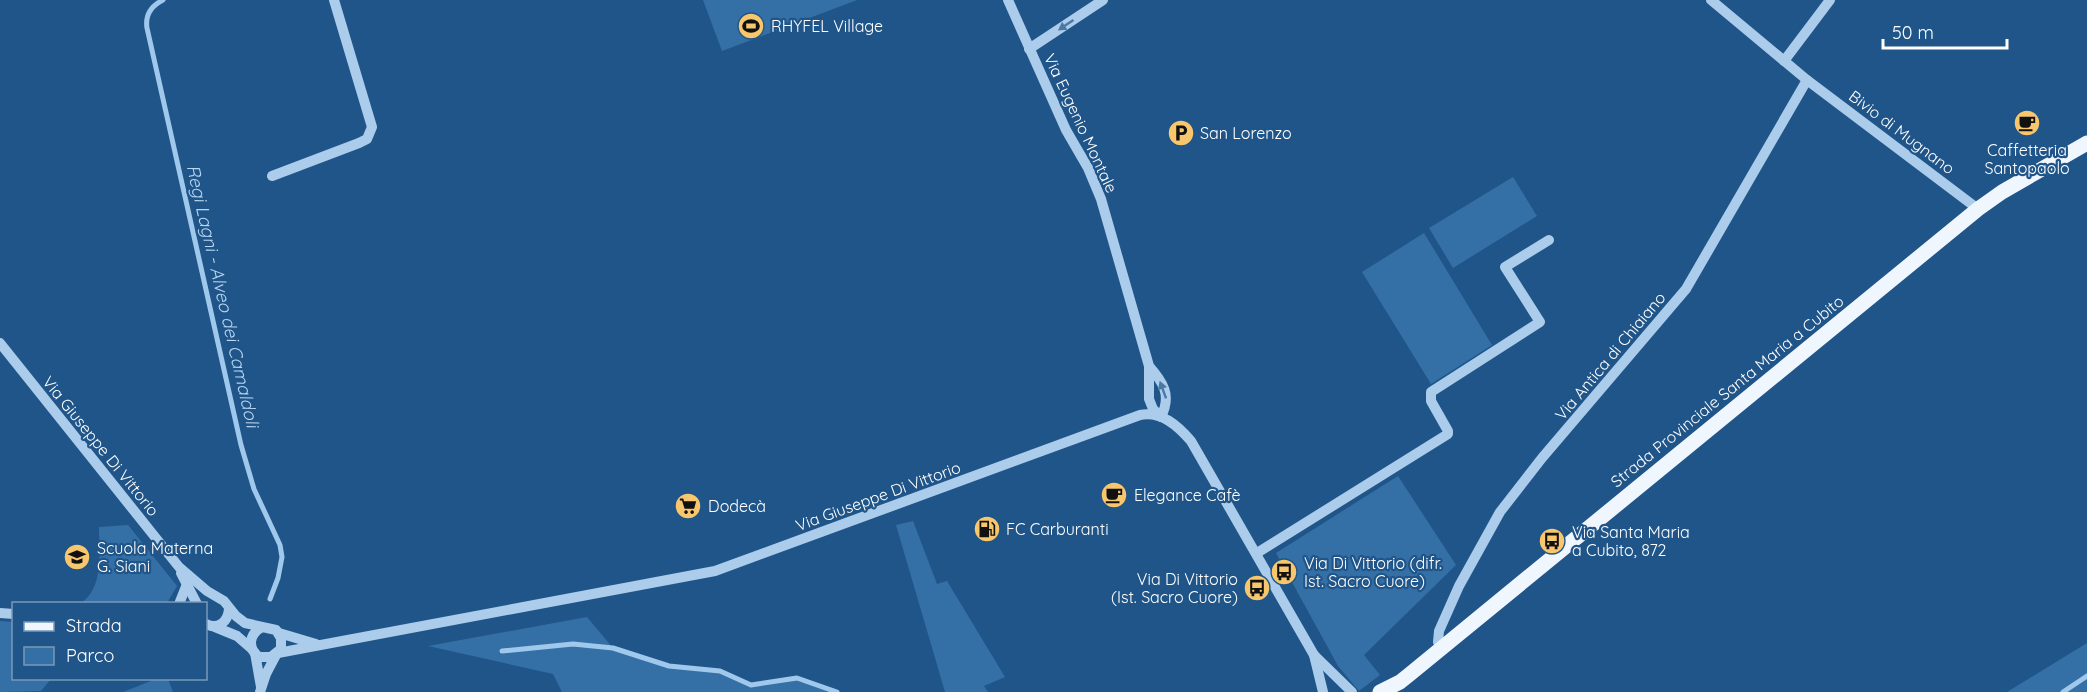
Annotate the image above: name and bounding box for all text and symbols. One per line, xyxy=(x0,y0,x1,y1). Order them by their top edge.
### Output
sports icon: RHYFEL Village xyxy=(736,11,766,41)
scale bar xyxy=(1883,12,2008,50)
place label: RHYFEL Village xyxy=(771,16,883,36)
one-way arrow xyxy=(1058,19,1074,30)
text: 50 m xyxy=(1892,21,1934,44)
street label: Via Eugenio Montale xyxy=(1040,50,1122,196)
street label: Bivio di Mugnano xyxy=(1845,86,1959,178)
cafe icon: Caffetteria Santopaolo xyxy=(2012,108,2042,138)
parking icon: San Lorenzo xyxy=(1166,118,1196,148)
place label: San Lorenzo xyxy=(1200,123,1292,143)
place label: Caffetteria Santopaolo xyxy=(1984,140,2070,178)
water label: Regi Lagni - Alveo dei Camaldoli xyxy=(182,162,265,432)
street label: Via Antica di Chiaiano xyxy=(1551,288,1669,424)
street label: Strada Provinciale Santa Maria a Cubito xyxy=(1606,291,1848,491)
street label: Via Giuseppe Di Vittorio xyxy=(38,372,164,520)
one-way arrow xyxy=(1158,381,1168,399)
street label: Via Giuseppe Di Vittorio xyxy=(793,457,963,535)
cafe icon: Elegance Cafè xyxy=(1099,480,1129,510)
place label: Elegance Cafè xyxy=(1134,485,1240,505)
supermarket icon: Dodecà xyxy=(673,491,703,521)
place label: Dodecà xyxy=(708,496,766,516)
fuel station icon: FC Carburanti xyxy=(972,514,1002,544)
place label: FC Carburanti xyxy=(1006,519,1109,539)
place label: Via Santa Maria a Cubito, 872 xyxy=(1572,522,1690,560)
bus stop icon: Via Santa Maria a Cubito, 872 xyxy=(1537,526,1567,556)
place label: Scuola Materna G. Siani xyxy=(97,538,213,576)
school or university icon: Scuola Materna G. Siani xyxy=(62,542,92,572)
place label: Via Di Vittorio (difr. Ist. Sacro Cuore) xyxy=(1304,553,1442,591)
bus stop icon: Via Di Vittorio (difr. Ist. Sacro Cuore) xyxy=(1269,557,1299,587)
place label: Via Di Vittorio (Ist. Sacro Cuore) xyxy=(1111,569,1238,607)
bus stop icon: Via Di Vittorio (Ist. Sacro Cuore) xyxy=(1242,573,1272,603)
legend xyxy=(12,602,207,680)
text: Strada xyxy=(66,614,122,637)
text: Parco xyxy=(66,644,114,667)

